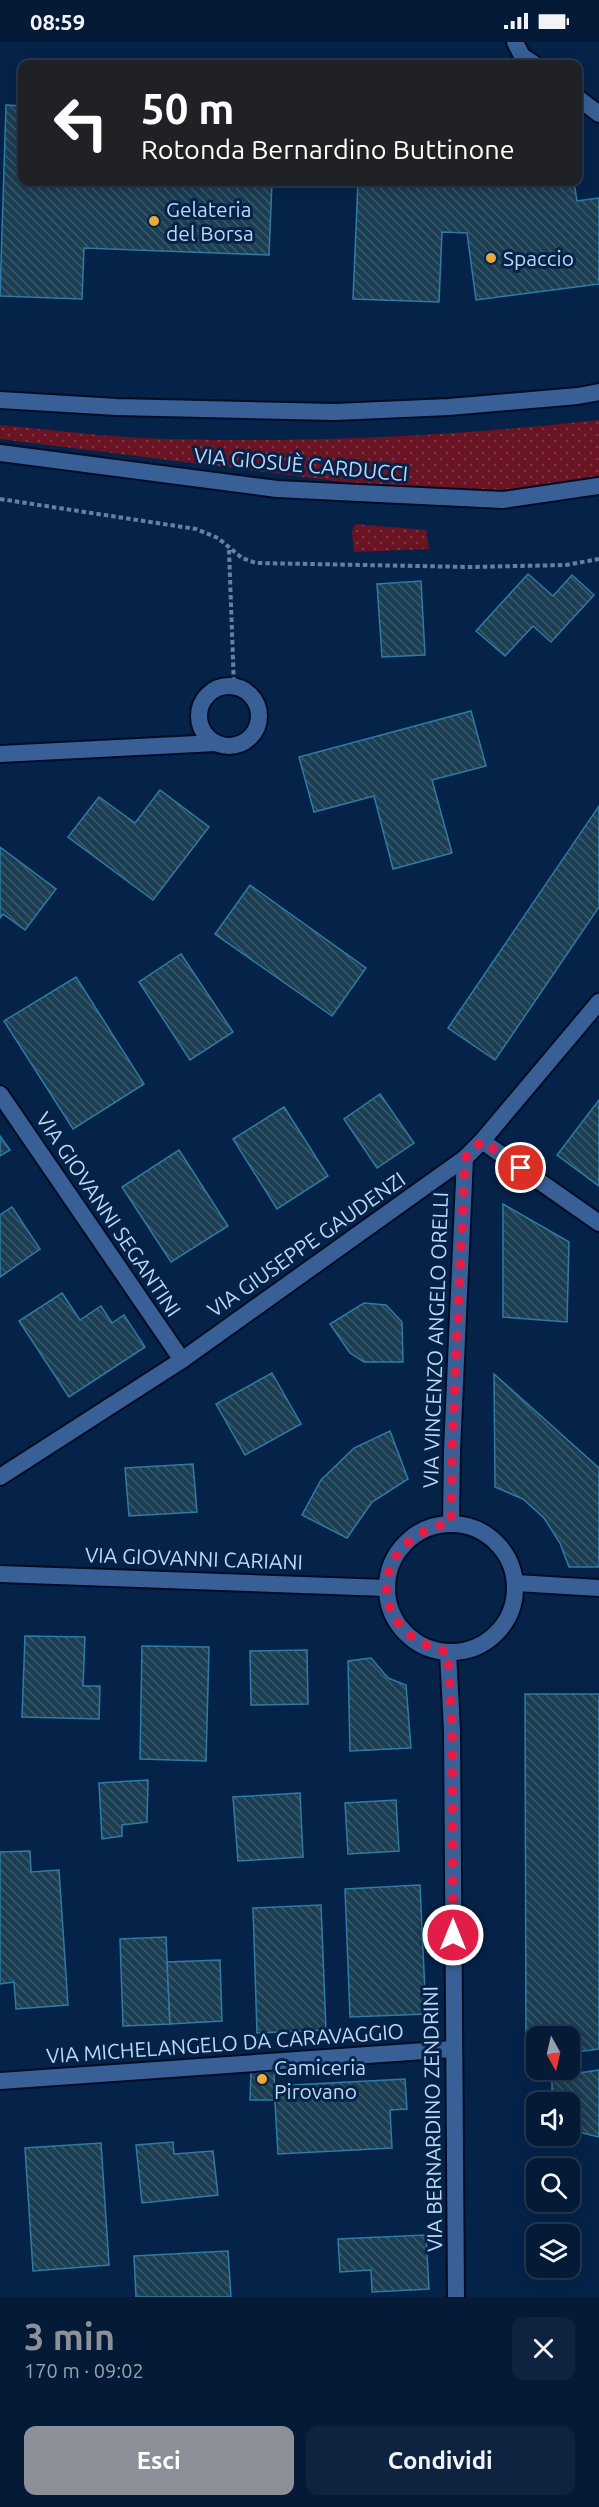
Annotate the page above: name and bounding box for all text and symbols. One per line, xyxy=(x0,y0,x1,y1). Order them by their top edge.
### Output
text: 08:59 xyxy=(30,9,85,34)
icon: left xyxy=(42,84,120,162)
text: 50 m xyxy=(141,85,235,132)
text: Rotonda Bernardino Buttinone xyxy=(141,134,515,164)
place label: Gelateria del Borsa xyxy=(166,197,254,245)
marker: Gelateria del Borsa xyxy=(147,214,161,228)
place label: Spaccio xyxy=(503,246,574,270)
marker: Spaccio xyxy=(484,251,498,265)
street label: VIA GIOSUÈ CARDUCCI xyxy=(193,443,409,485)
street label: VIA GIOVANNI SEGANTINI xyxy=(32,1107,186,1321)
pin xyxy=(495,1142,546,1193)
icon: arrive xyxy=(504,1151,537,1184)
street label: VIA GIUSEPPE GAUDENZI xyxy=(202,1166,410,1322)
street label: VIA VINCENZO ANGELO ORELLI xyxy=(418,1191,452,1489)
street label: VIA GIOVANNI CARIANI xyxy=(85,1542,303,1574)
position arrow xyxy=(421,1903,485,1967)
street label: VIA BERNARDINO ZENDRINI xyxy=(418,1986,446,2252)
street label: VIA MICHELANGELO DA CARAVAGGIO xyxy=(45,2019,405,2067)
north arrow xyxy=(526,2026,580,2080)
map controls xyxy=(526,2026,580,2278)
place label: Camiceria Pirovano xyxy=(274,2055,366,2103)
marker: Camiceria Pirovano xyxy=(255,2072,269,2086)
button: sound xyxy=(526,2092,580,2146)
button: search xyxy=(526,2158,580,2212)
button: layers xyxy=(526,2224,580,2278)
text: 3 min xyxy=(24,2316,115,2357)
button: close xyxy=(512,2317,575,2380)
text: 170 m · 09:02 xyxy=(24,2359,144,2382)
button: Esci xyxy=(24,2426,294,2495)
button: Condividi xyxy=(306,2426,575,2495)

